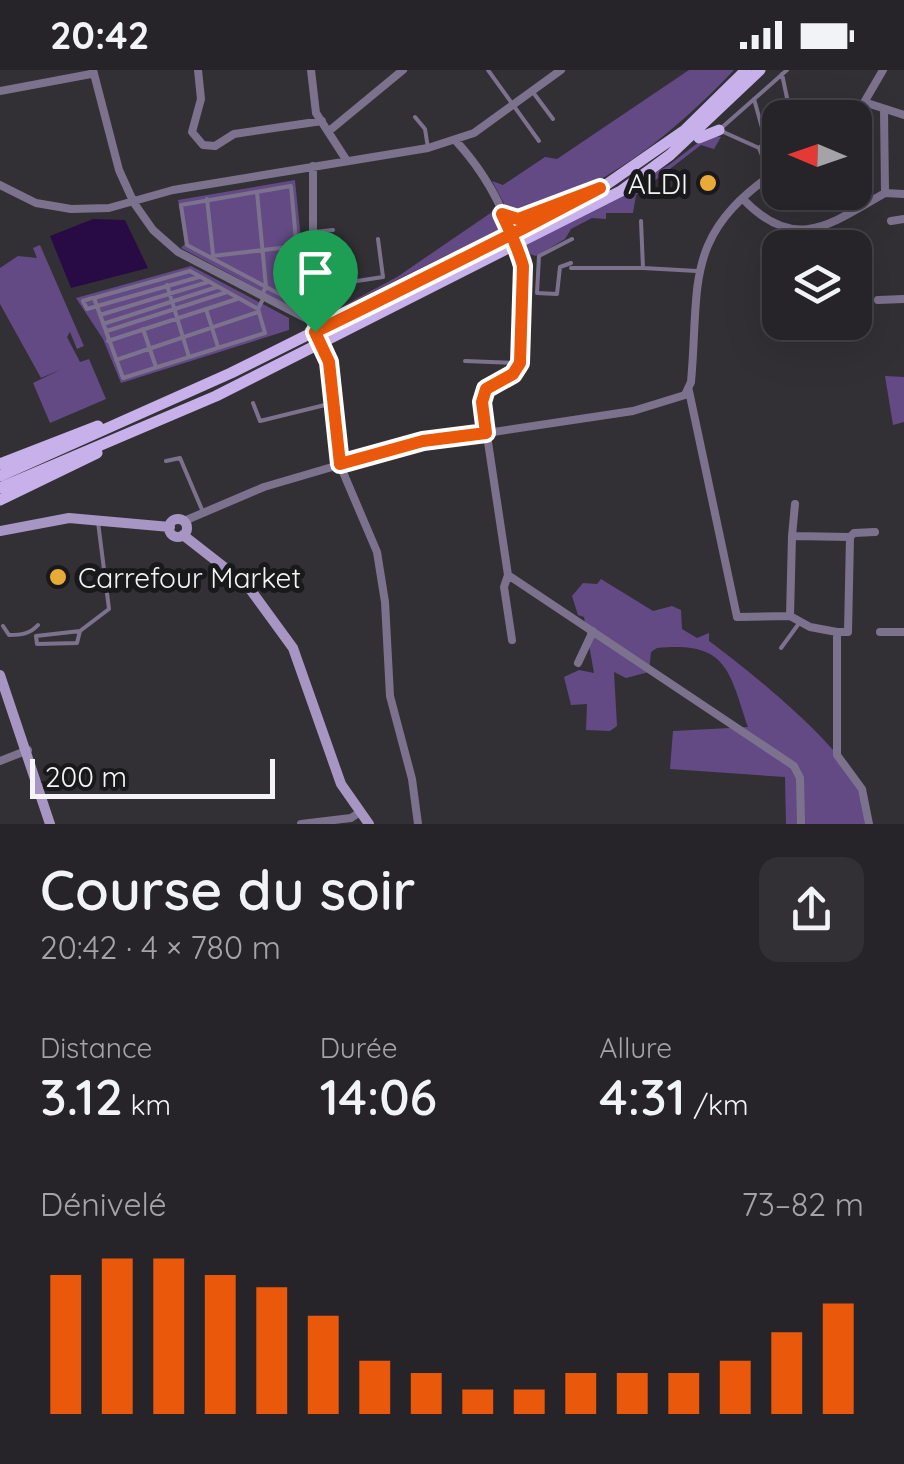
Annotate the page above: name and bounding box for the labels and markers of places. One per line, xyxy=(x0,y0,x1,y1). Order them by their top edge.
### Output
place label: ALDI xyxy=(628,166,688,201)
marker: ALDI xyxy=(697,172,719,194)
pin xyxy=(273,230,358,333)
place label: Carrefour Market xyxy=(78,560,301,595)
marker: Carrefour Market xyxy=(47,566,69,588)

